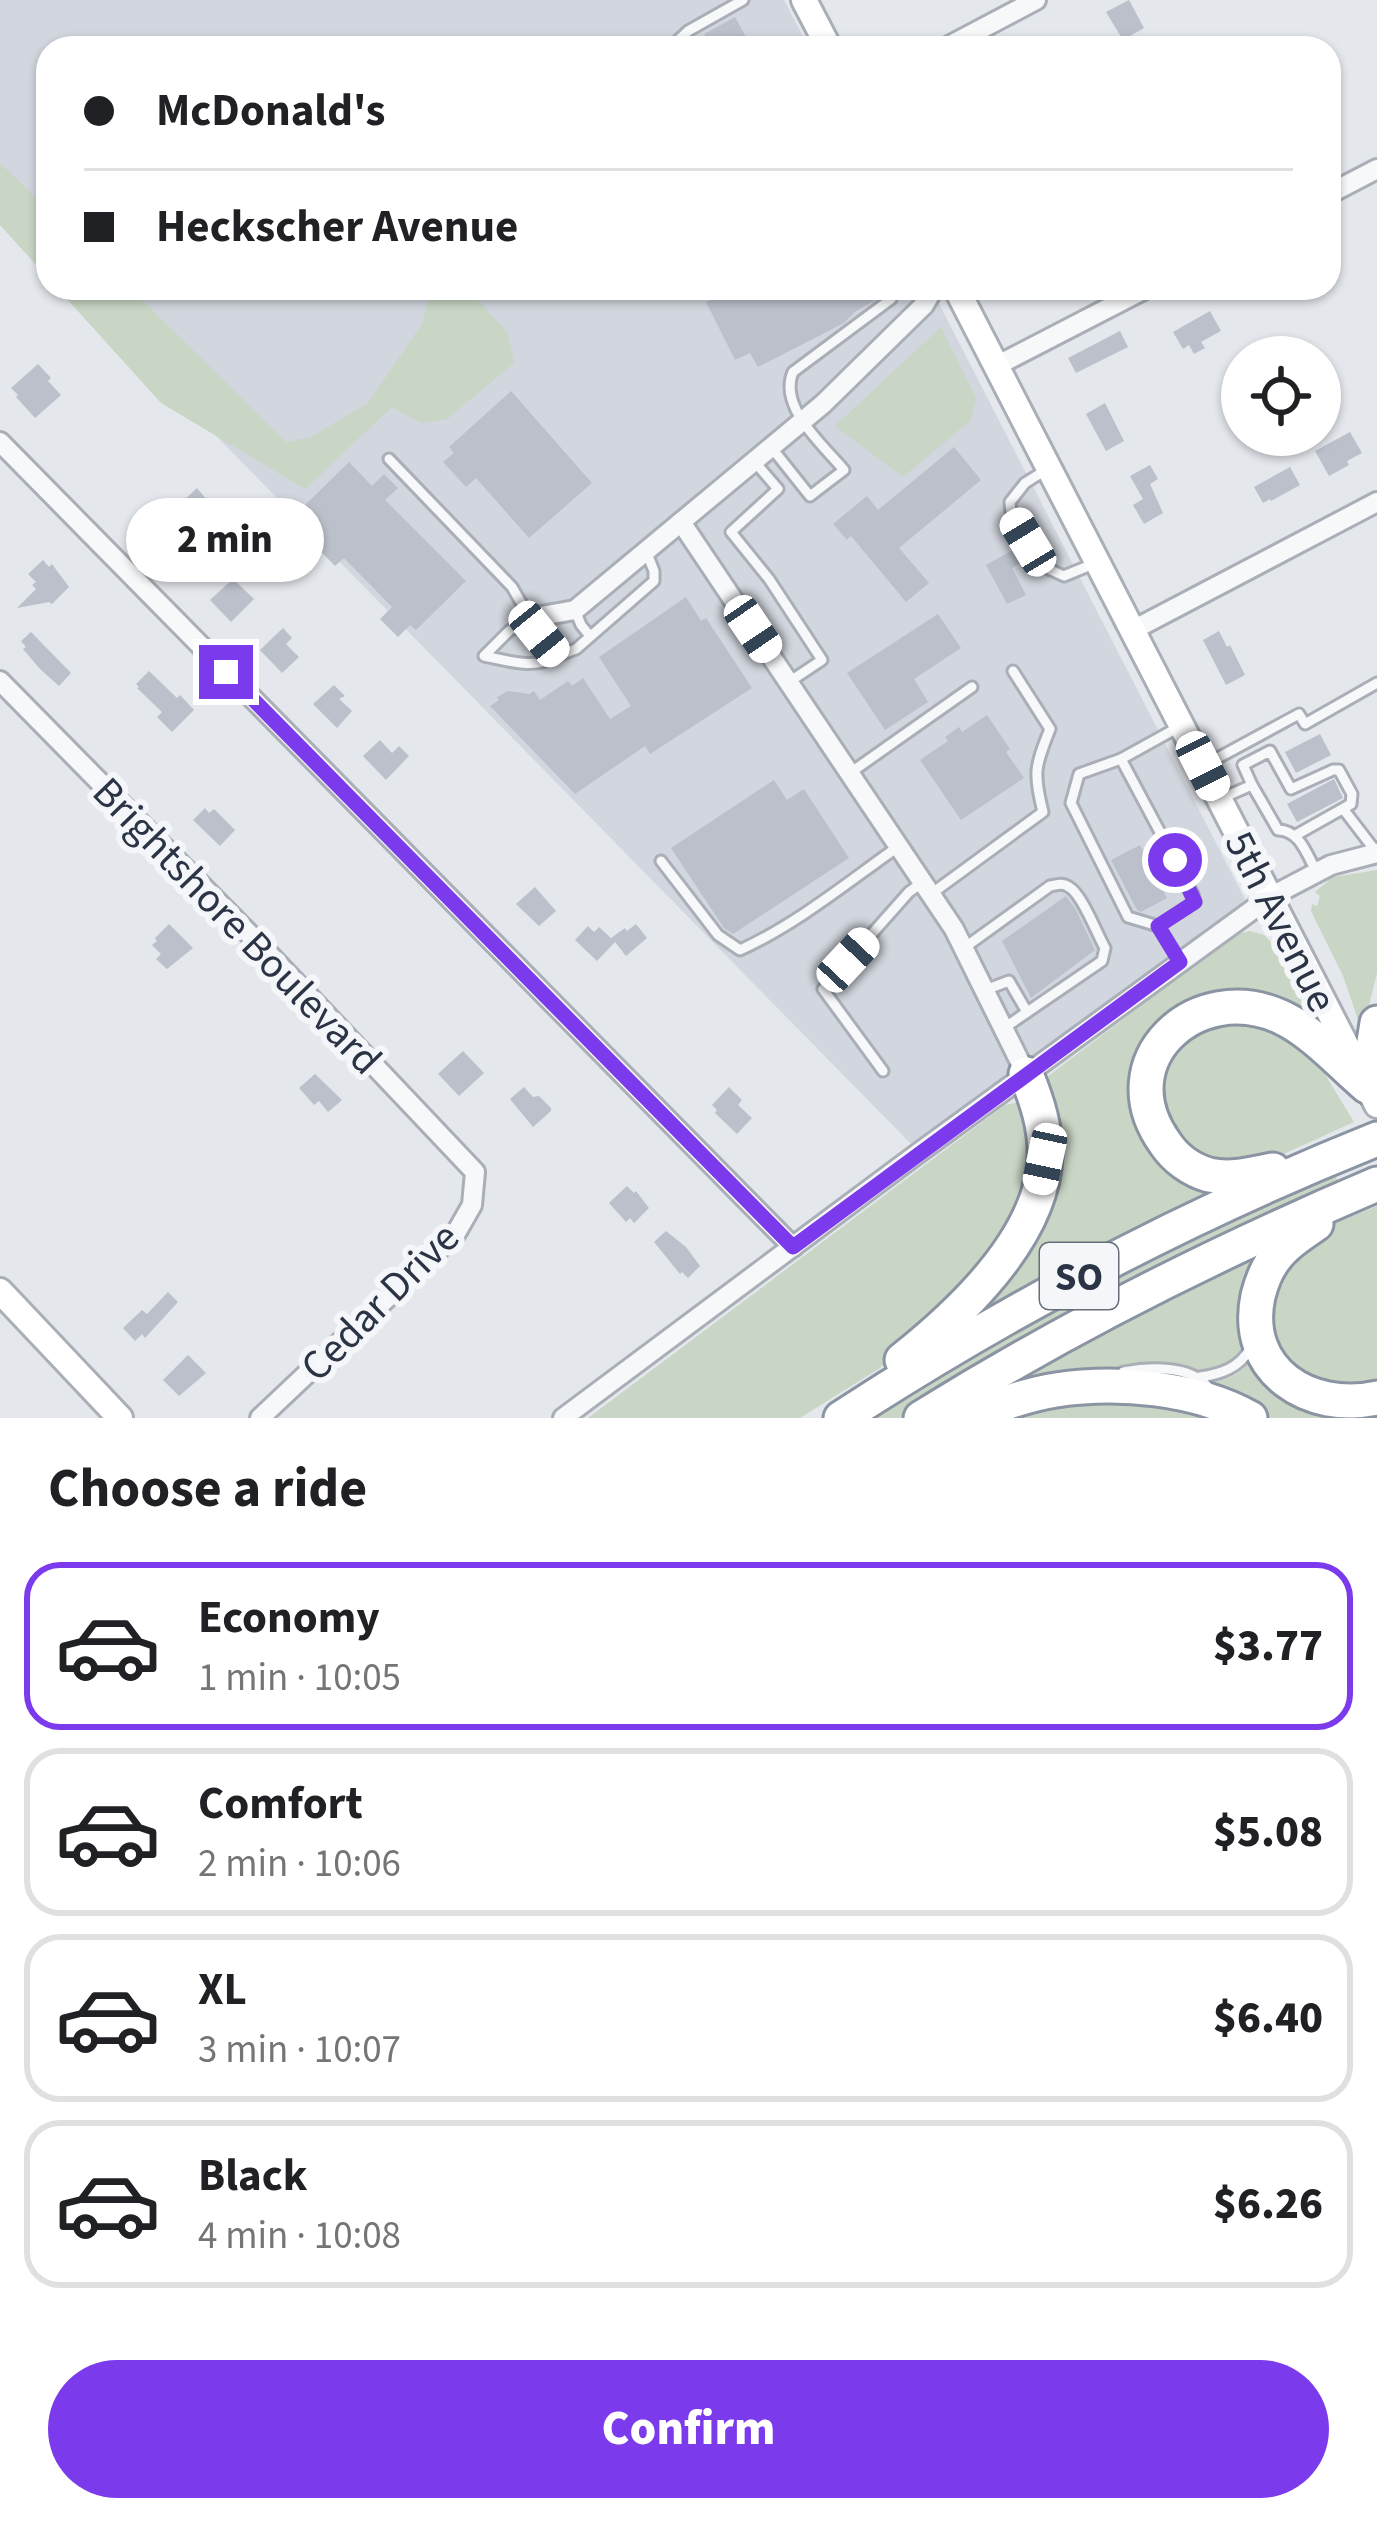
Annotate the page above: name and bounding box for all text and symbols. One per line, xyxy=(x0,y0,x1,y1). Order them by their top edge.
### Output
text: McDonald's xyxy=(156,79,386,143)
text: Heckscher Avenue xyxy=(156,195,518,259)
map controls xyxy=(1221,336,1341,456)
button: locate xyxy=(1221,336,1341,456)
callout: 2 min xyxy=(127,498,325,582)
car xyxy=(994,502,1062,582)
text: 2 min xyxy=(177,512,273,568)
car xyxy=(718,589,788,669)
car xyxy=(502,595,576,673)
route end xyxy=(199,645,253,699)
car xyxy=(1171,726,1235,806)
street label: Brightshore Boulevard xyxy=(78,764,395,1089)
street label: 5th Avenue xyxy=(1209,821,1351,1023)
route start xyxy=(1148,833,1202,887)
car xyxy=(810,921,886,999)
car xyxy=(1020,1120,1070,1198)
street label: Cedar Drive xyxy=(287,1209,474,1396)
road number: SO xyxy=(1040,1243,1118,1309)
text: Choose a ride xyxy=(48,1451,367,1528)
text: Economy xyxy=(198,1586,380,1650)
icon: car xyxy=(54,1592,162,1700)
text: $3.77 xyxy=(1213,1614,1323,1678)
text: 1 min · 10:05 xyxy=(198,1650,401,1706)
text: Comfort xyxy=(198,1772,363,1836)
icon: car xyxy=(54,1778,162,1886)
text: $5.08 xyxy=(1213,1800,1323,1864)
text: 2 min · 10:06 xyxy=(198,1836,401,1892)
text: XL xyxy=(198,1958,247,2022)
icon: car xyxy=(54,1964,162,2072)
text: $6.40 xyxy=(1213,1986,1323,2050)
text: 3 min · 10:07 xyxy=(198,2022,401,2078)
text: Black xyxy=(198,2144,308,2208)
icon: car xyxy=(54,2150,162,2258)
text: $6.26 xyxy=(1213,2172,1323,2236)
text: 4 min · 10:08 xyxy=(198,2208,401,2264)
button: Confirm xyxy=(48,2360,1329,2498)

